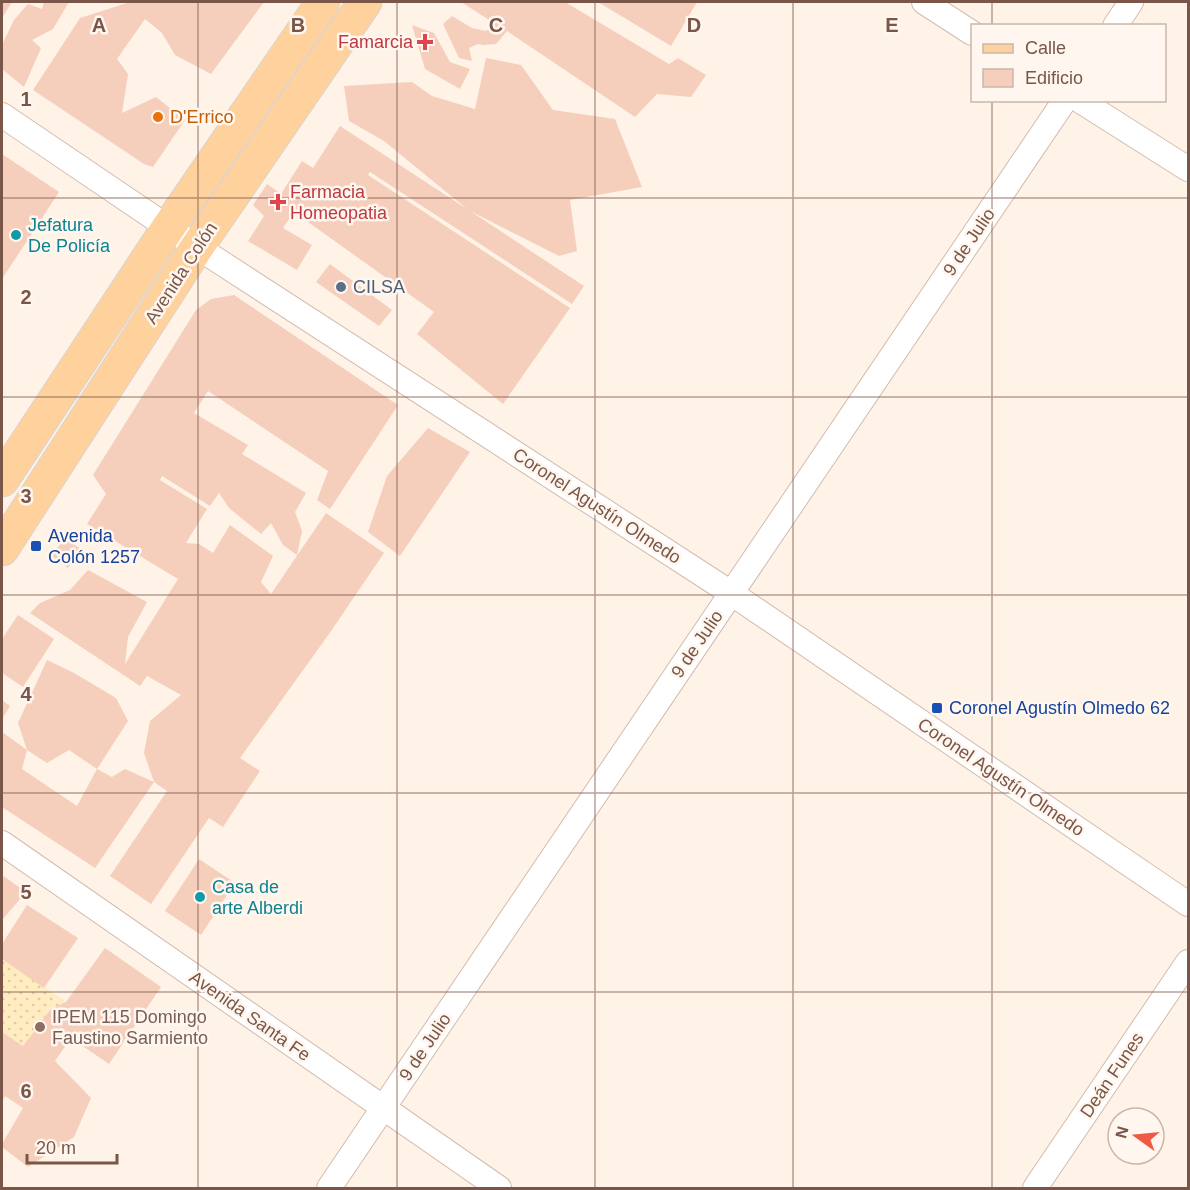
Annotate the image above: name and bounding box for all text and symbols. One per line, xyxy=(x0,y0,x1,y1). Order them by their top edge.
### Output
text: A xyxy=(92,14,106,36)
text: B xyxy=(291,14,305,36)
text: C xyxy=(489,14,503,36)
text: D xyxy=(687,14,701,36)
text: E xyxy=(885,14,899,36)
legend xyxy=(971,24,1166,102)
place label: Famarcia xyxy=(338,32,414,52)
marker: Famarcia xyxy=(418,35,432,49)
text: Calle xyxy=(1025,38,1066,58)
text: Edificio xyxy=(1025,68,1083,88)
text: 1 xyxy=(20,88,32,110)
place label: D'Errico xyxy=(170,107,233,127)
marker: D'Errico xyxy=(151,110,165,124)
place label: Farmacia Homeopatia xyxy=(290,182,388,223)
marker: Farmacia Homeopatia xyxy=(271,195,285,209)
street label: 9 de Julio xyxy=(939,204,999,280)
place label: Jefatura De Policía xyxy=(28,215,111,256)
street label: Avenida Colón xyxy=(141,219,221,327)
marker: Jefatura De Policía xyxy=(9,228,23,242)
place label: CILSA xyxy=(353,277,405,297)
marker: CILSA xyxy=(334,280,348,294)
text: 2 xyxy=(20,286,32,308)
street label: Coronel Agustín Olmedo xyxy=(509,444,685,568)
text: 3 xyxy=(20,485,32,507)
place label: Avenida Colón 1257 xyxy=(48,526,140,567)
marker: Avenida Colón 1257 xyxy=(29,539,43,553)
street label: 9 de Julio xyxy=(667,606,727,682)
text: 4 xyxy=(20,683,32,705)
place label: Coronel Agustín Olmedo 62 xyxy=(949,698,1170,718)
marker: Coronel Agustín Olmedo 62 xyxy=(930,701,944,715)
street label: Coronel Agustín Olmedo xyxy=(914,714,1088,840)
place label: Casa de arte Alberdi xyxy=(212,877,303,918)
text: 5 xyxy=(20,881,32,903)
marker: Casa de arte Alberdi xyxy=(193,890,207,904)
street label: Avenida Santa Fe xyxy=(186,967,314,1065)
place label: IPEM 115 Domingo Faustino Sarmiento xyxy=(52,1007,208,1048)
street label: 9 de Julio xyxy=(395,1009,455,1085)
marker: IPEM 115 Domingo Faustino Sarmiento xyxy=(33,1020,47,1034)
street label: Deán Funes xyxy=(1076,1029,1148,1121)
text: 6 xyxy=(20,1080,32,1102)
north arrow xyxy=(1106,1106,1166,1166)
text: N xyxy=(1112,1124,1132,1140)
scale bar xyxy=(27,1127,117,1165)
text: 20 m xyxy=(36,1138,76,1158)

